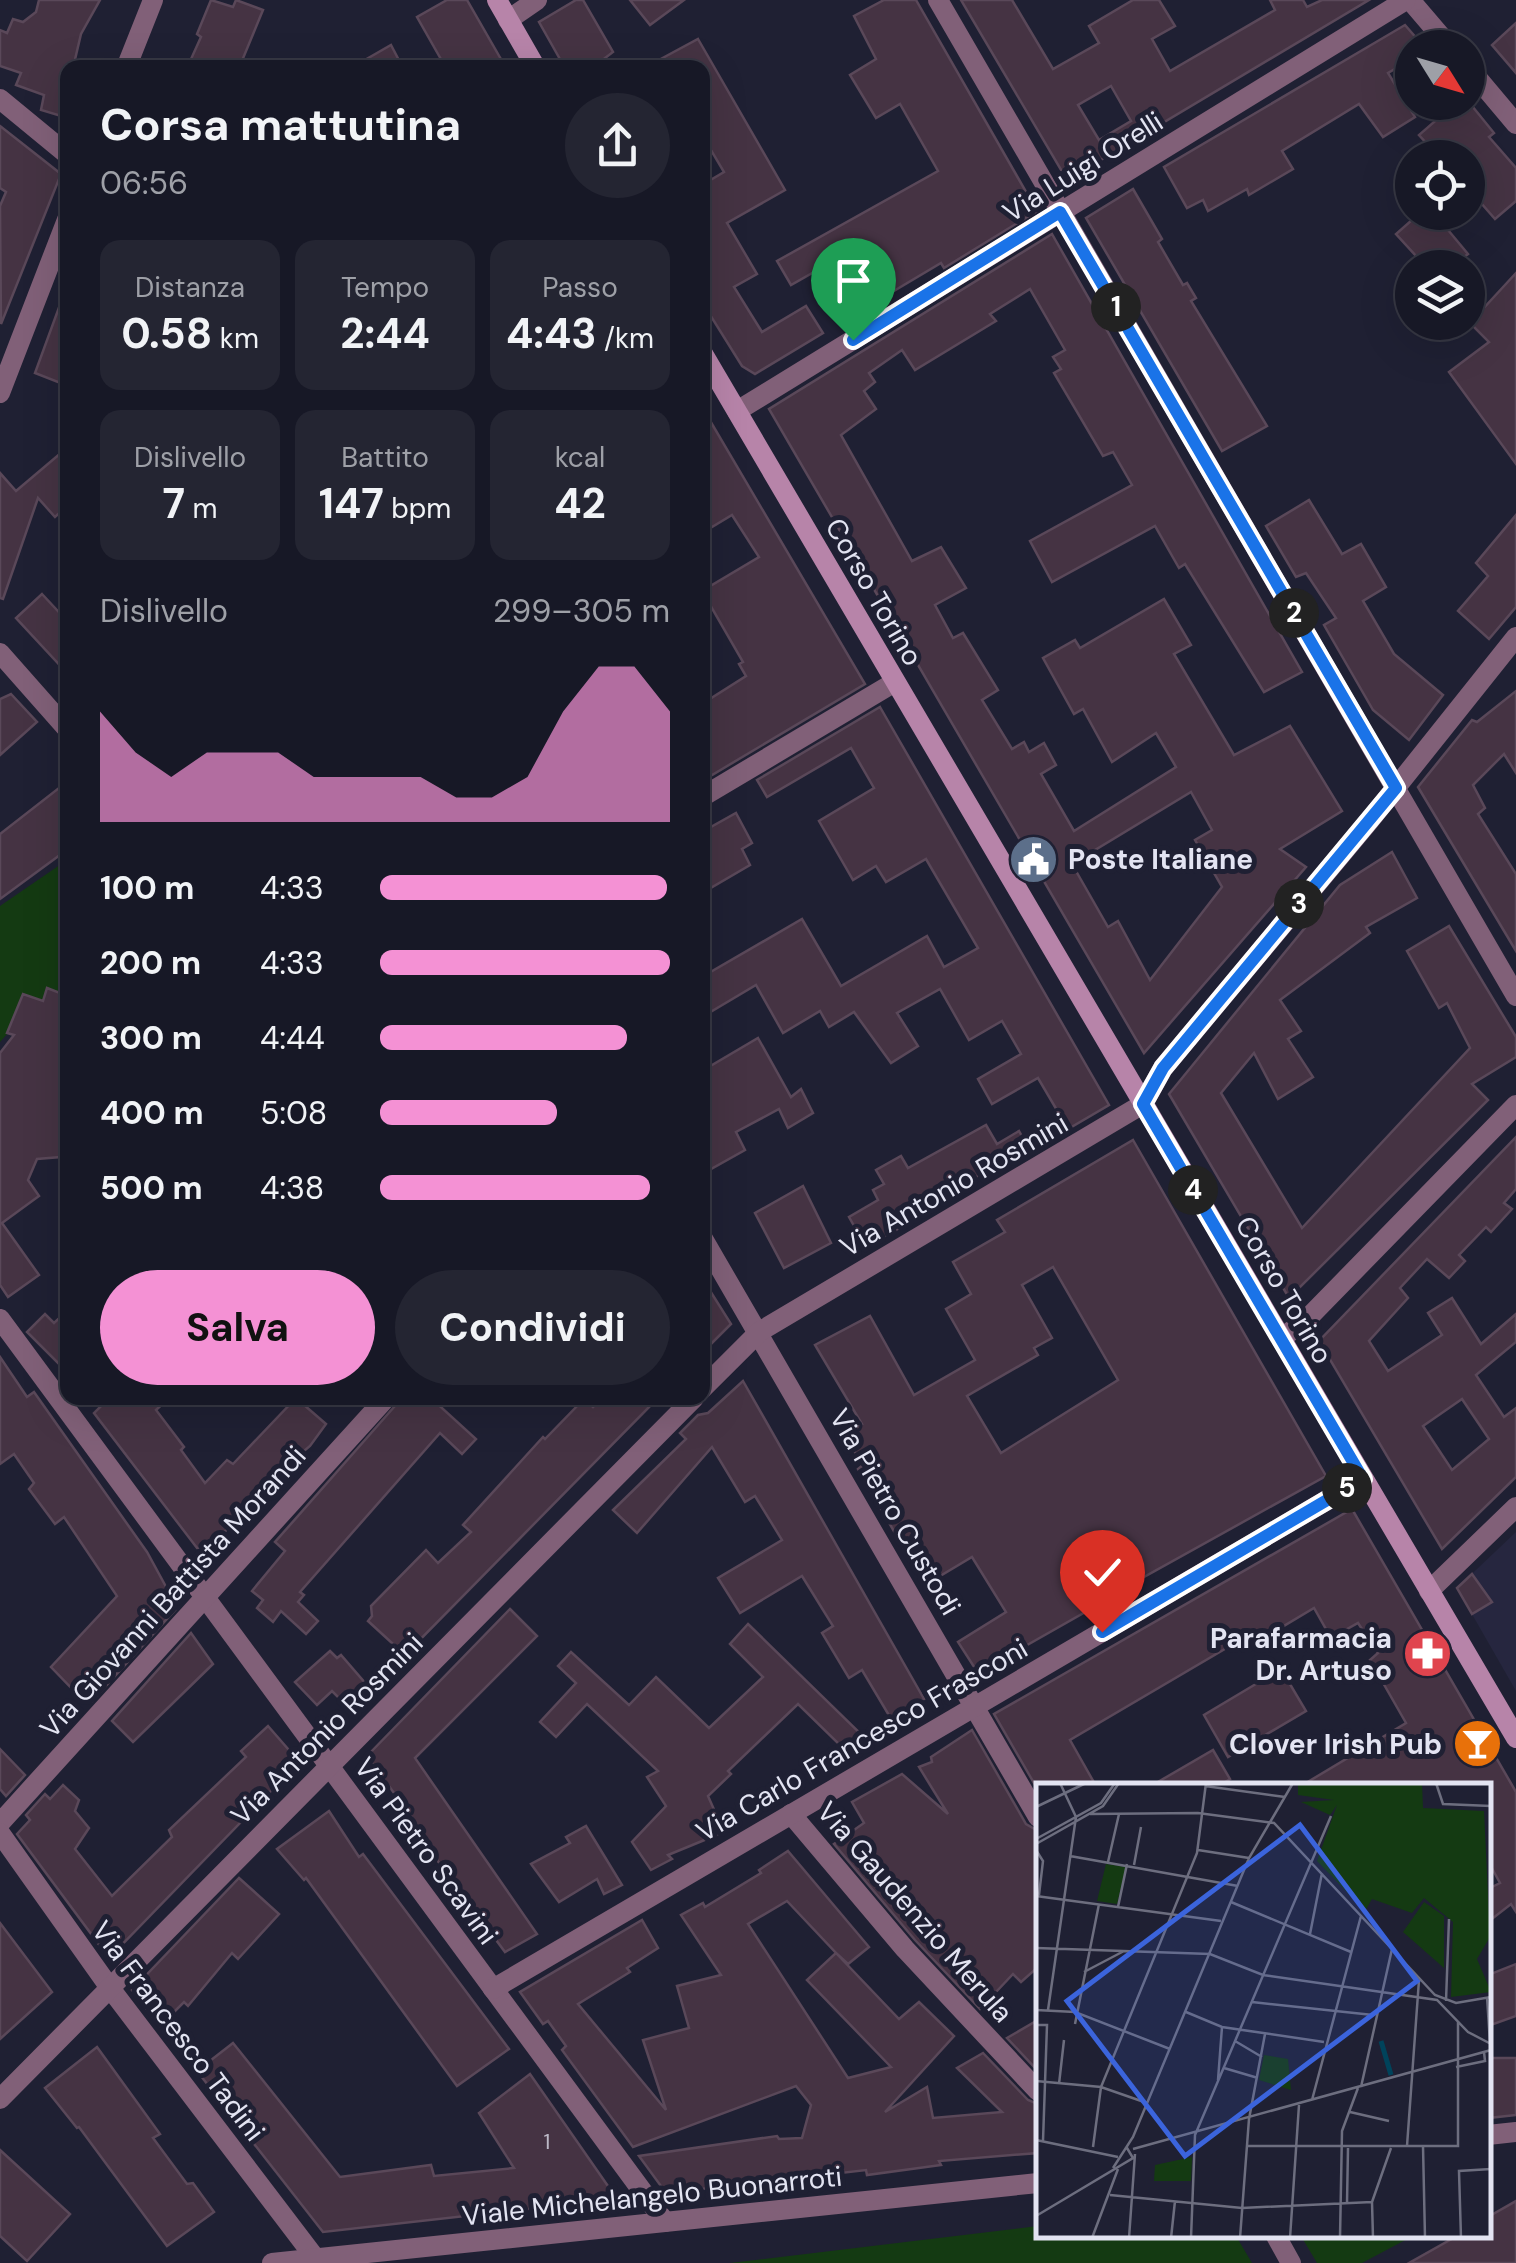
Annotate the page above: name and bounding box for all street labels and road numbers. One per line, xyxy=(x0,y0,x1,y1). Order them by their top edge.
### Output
street label: Via Luigi Orelli xyxy=(996,103,1170,231)
street label: Corso Torino xyxy=(817,511,931,673)
street label: Via Antonio Rosmini xyxy=(833,1105,1075,1265)
street label: Corso Torino xyxy=(1227,1209,1341,1371)
street label: Via Pietro Custodi xyxy=(821,1402,969,1622)
street label: Via Giovanni Battista Morandi xyxy=(32,1438,314,1746)
street label: Via Antonio Rosmini xyxy=(223,1625,431,1833)
street label: Via Carlo Francesco Frasconi xyxy=(690,1630,1034,1850)
street label: Via Pietro Scavini xyxy=(346,1750,506,1952)
street label: Via Gaudenzio Merula xyxy=(809,1794,1021,2030)
street label: Via Francesco Tadini xyxy=(83,1913,273,2149)
street label: Viale Michelangelo Buonarroti xyxy=(460,2158,844,2234)

